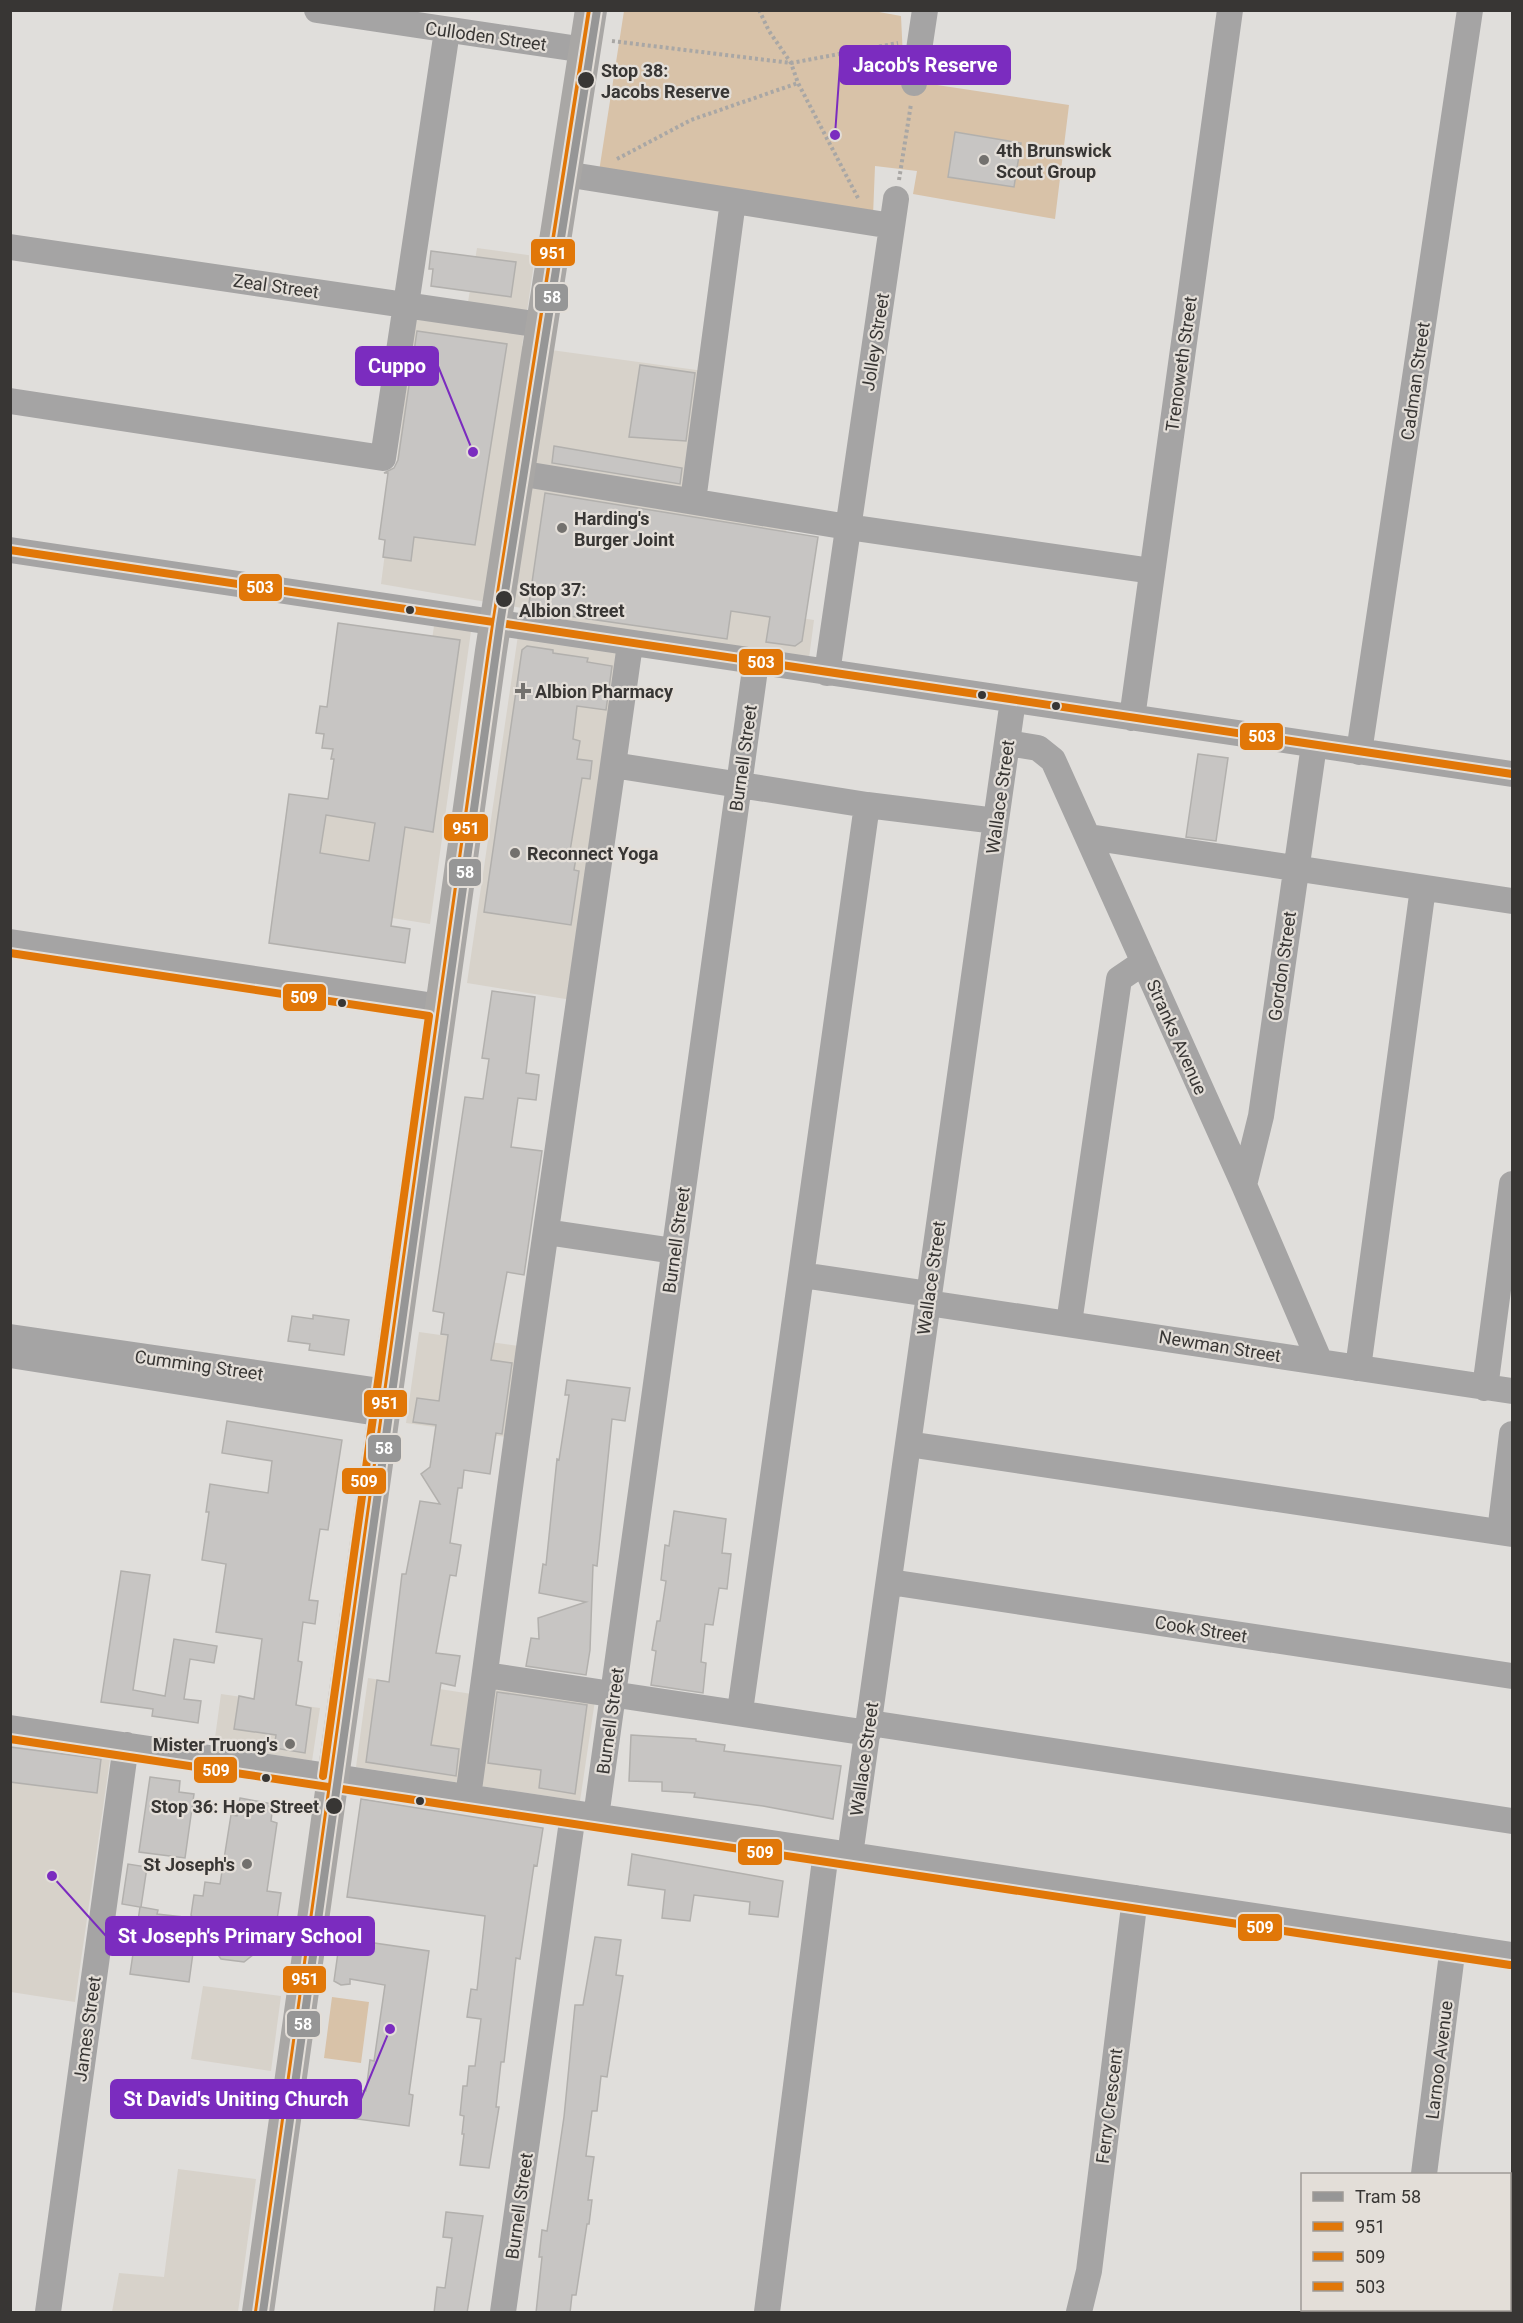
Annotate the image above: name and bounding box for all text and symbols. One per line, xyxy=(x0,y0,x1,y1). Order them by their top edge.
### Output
street label: Culloden Street xyxy=(424,17,548,55)
callout: Jacob's Reserve xyxy=(840,46,1010,84)
text: Jacob's Reserve xyxy=(852,53,998,77)
place label: Stop 38: Jacobs Reserve xyxy=(601,60,730,102)
marker: Stop 38: Jacobs Reserve xyxy=(576,70,596,90)
place label: 4th Brunswick Scout Group xyxy=(996,140,1112,182)
marker: 4th Brunswick Scout Group xyxy=(977,153,991,167)
line badge: 951 xyxy=(530,238,576,267)
text: 951 xyxy=(539,244,567,263)
street label: Zeal Street xyxy=(232,270,320,302)
line badge: 58 xyxy=(534,283,569,312)
text: 58 xyxy=(543,288,561,307)
street label: Jolley Street xyxy=(857,291,893,392)
street label: Trenoweth Street xyxy=(1161,295,1201,433)
street label: Cadman Street xyxy=(1396,320,1434,441)
callout: Cuppo xyxy=(356,347,438,385)
text: Cuppo xyxy=(368,354,426,378)
place label: Harding's Burger Joint xyxy=(574,508,674,550)
marker: Harding's Burger Joint xyxy=(555,521,569,535)
line badge: 503 xyxy=(238,573,283,602)
text: 503 xyxy=(246,578,274,597)
place label: Stop 37: Albion Street xyxy=(519,579,625,621)
marker: Stop 37: Albion Street xyxy=(494,589,514,609)
unlabelled marker xyxy=(404,604,416,616)
line badge: 503 xyxy=(738,648,784,676)
text: 503 xyxy=(747,653,775,672)
place label: Albion Pharmacy xyxy=(535,681,674,702)
marker: Albion Pharmacy xyxy=(516,684,530,698)
unlabelled marker xyxy=(976,689,988,701)
unlabelled marker xyxy=(1050,700,1062,712)
street label: Burnell Street xyxy=(725,703,761,813)
line badge: 503 xyxy=(1239,722,1284,751)
text: 503 xyxy=(1248,727,1276,746)
street label: Wallace Street xyxy=(982,739,1018,855)
line badge: 951 xyxy=(443,813,489,842)
text: 951 xyxy=(452,819,480,838)
place label: Reconnect Yoga xyxy=(527,843,659,864)
marker: Reconnect Yoga xyxy=(508,846,522,860)
line badge: 58 xyxy=(448,858,482,887)
text: 58 xyxy=(456,863,474,882)
street label: Gordon Street xyxy=(1264,910,1300,1022)
street label: Stranks Avenue xyxy=(1142,976,1212,1098)
line badge: 509 xyxy=(282,983,327,1012)
text: 509 xyxy=(290,988,318,1007)
unlabelled marker xyxy=(336,997,348,1009)
street label: Burnell Street xyxy=(658,1185,694,1295)
street label: Wallace Street xyxy=(913,1220,949,1336)
street label: Newman Street xyxy=(1157,1326,1283,1366)
street label: Cumming Street xyxy=(133,1346,265,1384)
line badge: 951 xyxy=(363,1389,408,1418)
text: 951 xyxy=(371,1394,399,1413)
line badge: 58 xyxy=(367,1434,402,1463)
text: 58 xyxy=(375,1439,393,1458)
line badge: 509 xyxy=(341,1467,387,1495)
text: 509 xyxy=(350,1472,378,1491)
street label: Cook Street xyxy=(1153,1611,1249,1647)
street label: Burnell Street xyxy=(592,1666,628,1776)
street label: Wallace Street xyxy=(846,1701,882,1817)
place label: Mister Truong's xyxy=(153,1734,278,1755)
marker: Mister Truong's xyxy=(283,1737,297,1751)
line badge: 509 xyxy=(193,1756,238,1784)
text: 509 xyxy=(202,1761,230,1780)
unlabelled marker xyxy=(260,1772,272,1784)
unlabelled marker xyxy=(414,1795,426,1807)
place label: Stop 36: Hope Street xyxy=(151,1796,319,1817)
marker: Stop 36: Hope Street xyxy=(324,1796,344,1816)
line badge: 509 xyxy=(737,1838,783,1866)
text: 509 xyxy=(746,1843,774,1862)
place label: St Joseph's xyxy=(143,1854,235,1875)
marker: St Joseph's xyxy=(240,1857,254,1871)
line badge: 509 xyxy=(1237,1913,1283,1942)
callout: St Joseph's Primary School xyxy=(106,1917,374,1955)
text: 509 xyxy=(1246,1918,1274,1937)
text: St Joseph's Primary School xyxy=(118,1924,362,1948)
line badge: 951 xyxy=(282,1965,327,1994)
text: 951 xyxy=(291,1970,319,1989)
street label: James Street xyxy=(69,1975,105,2083)
street label: Larnoo Avenue xyxy=(1421,1999,1457,2121)
line badge: 58 xyxy=(286,2010,321,2038)
text: 58 xyxy=(294,2015,312,2034)
street label: Ferry Crescent xyxy=(1092,2047,1126,2165)
callout: St David's Uniting Church xyxy=(111,2080,361,2118)
text: St David's Uniting Church xyxy=(123,2087,349,2111)
street label: Burnell Street xyxy=(501,2151,537,2261)
legend xyxy=(1301,2173,1511,2311)
text: Tram 58 xyxy=(1355,2186,1421,2207)
text: 951 xyxy=(1355,2216,1385,2237)
text: 509 xyxy=(1355,2246,1385,2267)
text: 503 xyxy=(1355,2276,1385,2297)

